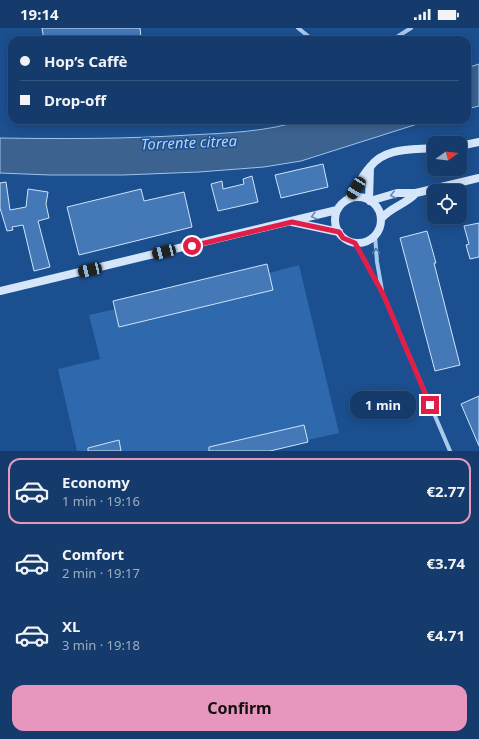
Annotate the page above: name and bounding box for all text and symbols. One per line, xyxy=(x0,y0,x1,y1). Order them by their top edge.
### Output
text: 19:14 xyxy=(20,4,59,24)
text: Hop’s Caffè xyxy=(44,51,128,71)
text: Drop-off xyxy=(44,90,106,110)
water label: Torrente citrea xyxy=(140,130,238,154)
north arrow xyxy=(427,136,467,176)
map controls xyxy=(427,136,467,224)
car xyxy=(344,175,368,201)
button: locate xyxy=(427,184,467,224)
one-way arrow xyxy=(390,190,396,198)
one-way arrow xyxy=(311,211,318,220)
route start xyxy=(183,237,201,255)
car xyxy=(151,243,177,261)
one-way arrow xyxy=(372,248,381,254)
car xyxy=(77,261,103,279)
callout: 1 min xyxy=(350,391,416,419)
text: 1 min xyxy=(365,396,401,414)
route end xyxy=(421,396,439,414)
text: Economy xyxy=(62,472,130,492)
icon: car xyxy=(14,473,50,509)
text: €2.77 xyxy=(426,481,465,501)
text: 1 min · 19:16 xyxy=(62,492,140,510)
text: Comfort xyxy=(62,544,124,564)
icon: car xyxy=(14,545,50,581)
text: €3.74 xyxy=(426,553,465,573)
text: 2 min · 19:17 xyxy=(62,564,140,582)
text: XL xyxy=(62,616,80,636)
icon: car xyxy=(14,617,50,653)
text: €4.71 xyxy=(426,625,465,645)
text: 3 min · 19:18 xyxy=(62,636,140,654)
button: Confirm xyxy=(12,685,467,731)

